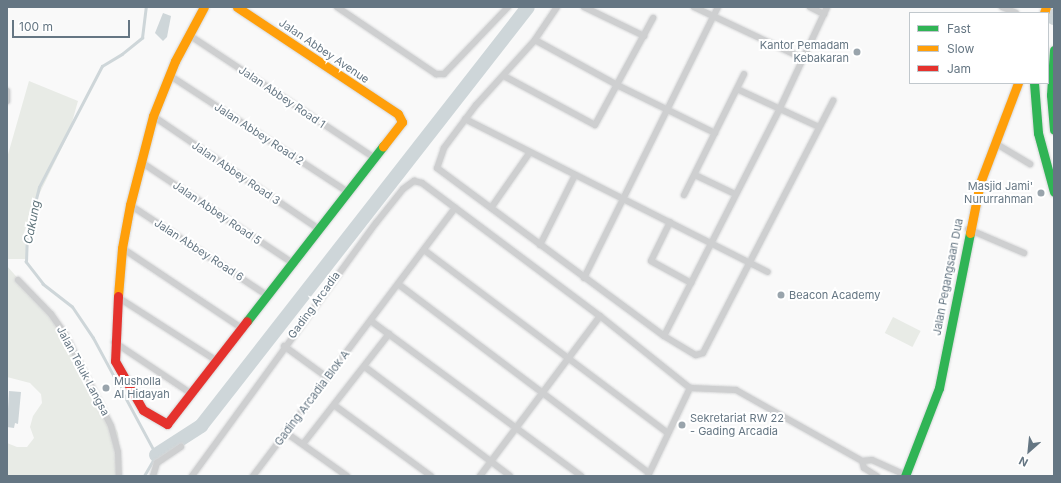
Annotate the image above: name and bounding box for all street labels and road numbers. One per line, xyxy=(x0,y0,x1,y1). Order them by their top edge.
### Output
street label: Jalan Abbey Avenue xyxy=(276,16,372,86)
street label: Jalan Abbey Road 1 xyxy=(236,63,328,131)
street label: Jalan Abbey Road 2 xyxy=(212,100,306,168)
street label: Jalan Abbey Road 3 xyxy=(189,138,283,208)
street label: Jalan Abbey Road 5 xyxy=(170,179,264,247)
street label: Jalan Abbey Road 6 xyxy=(152,216,246,284)
street label: Jalan Pegangsaan Dua xyxy=(930,217,966,337)
street label: Gading Arcadia xyxy=(285,269,343,341)
street label: Jalan Teluk Langsa xyxy=(54,324,112,418)
street label: Gading Arcadia Blok A xyxy=(272,348,352,448)

